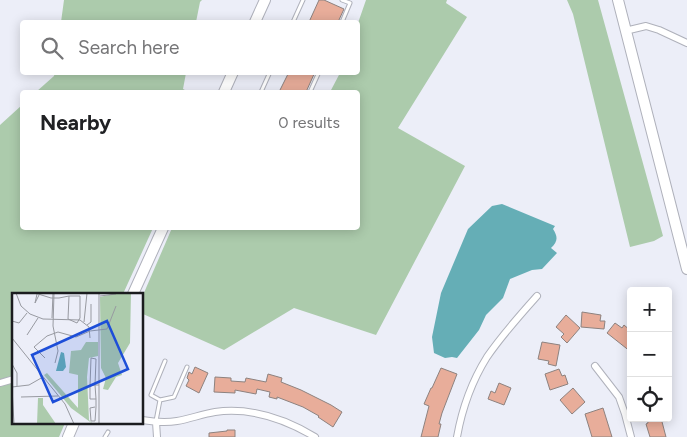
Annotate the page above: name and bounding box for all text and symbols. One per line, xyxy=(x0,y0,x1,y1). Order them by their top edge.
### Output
search box xyxy=(20,20,360,75)
icon: search xyxy=(38,34,66,62)
text: Search here xyxy=(78,36,180,59)
text: Nearby xyxy=(40,110,111,135)
text: 0 results xyxy=(278,113,340,132)
map controls xyxy=(627,287,672,422)
button: + xyxy=(627,287,672,332)
inset map xyxy=(12,293,144,424)
button: − xyxy=(627,332,672,377)
button: locate xyxy=(627,377,672,422)

